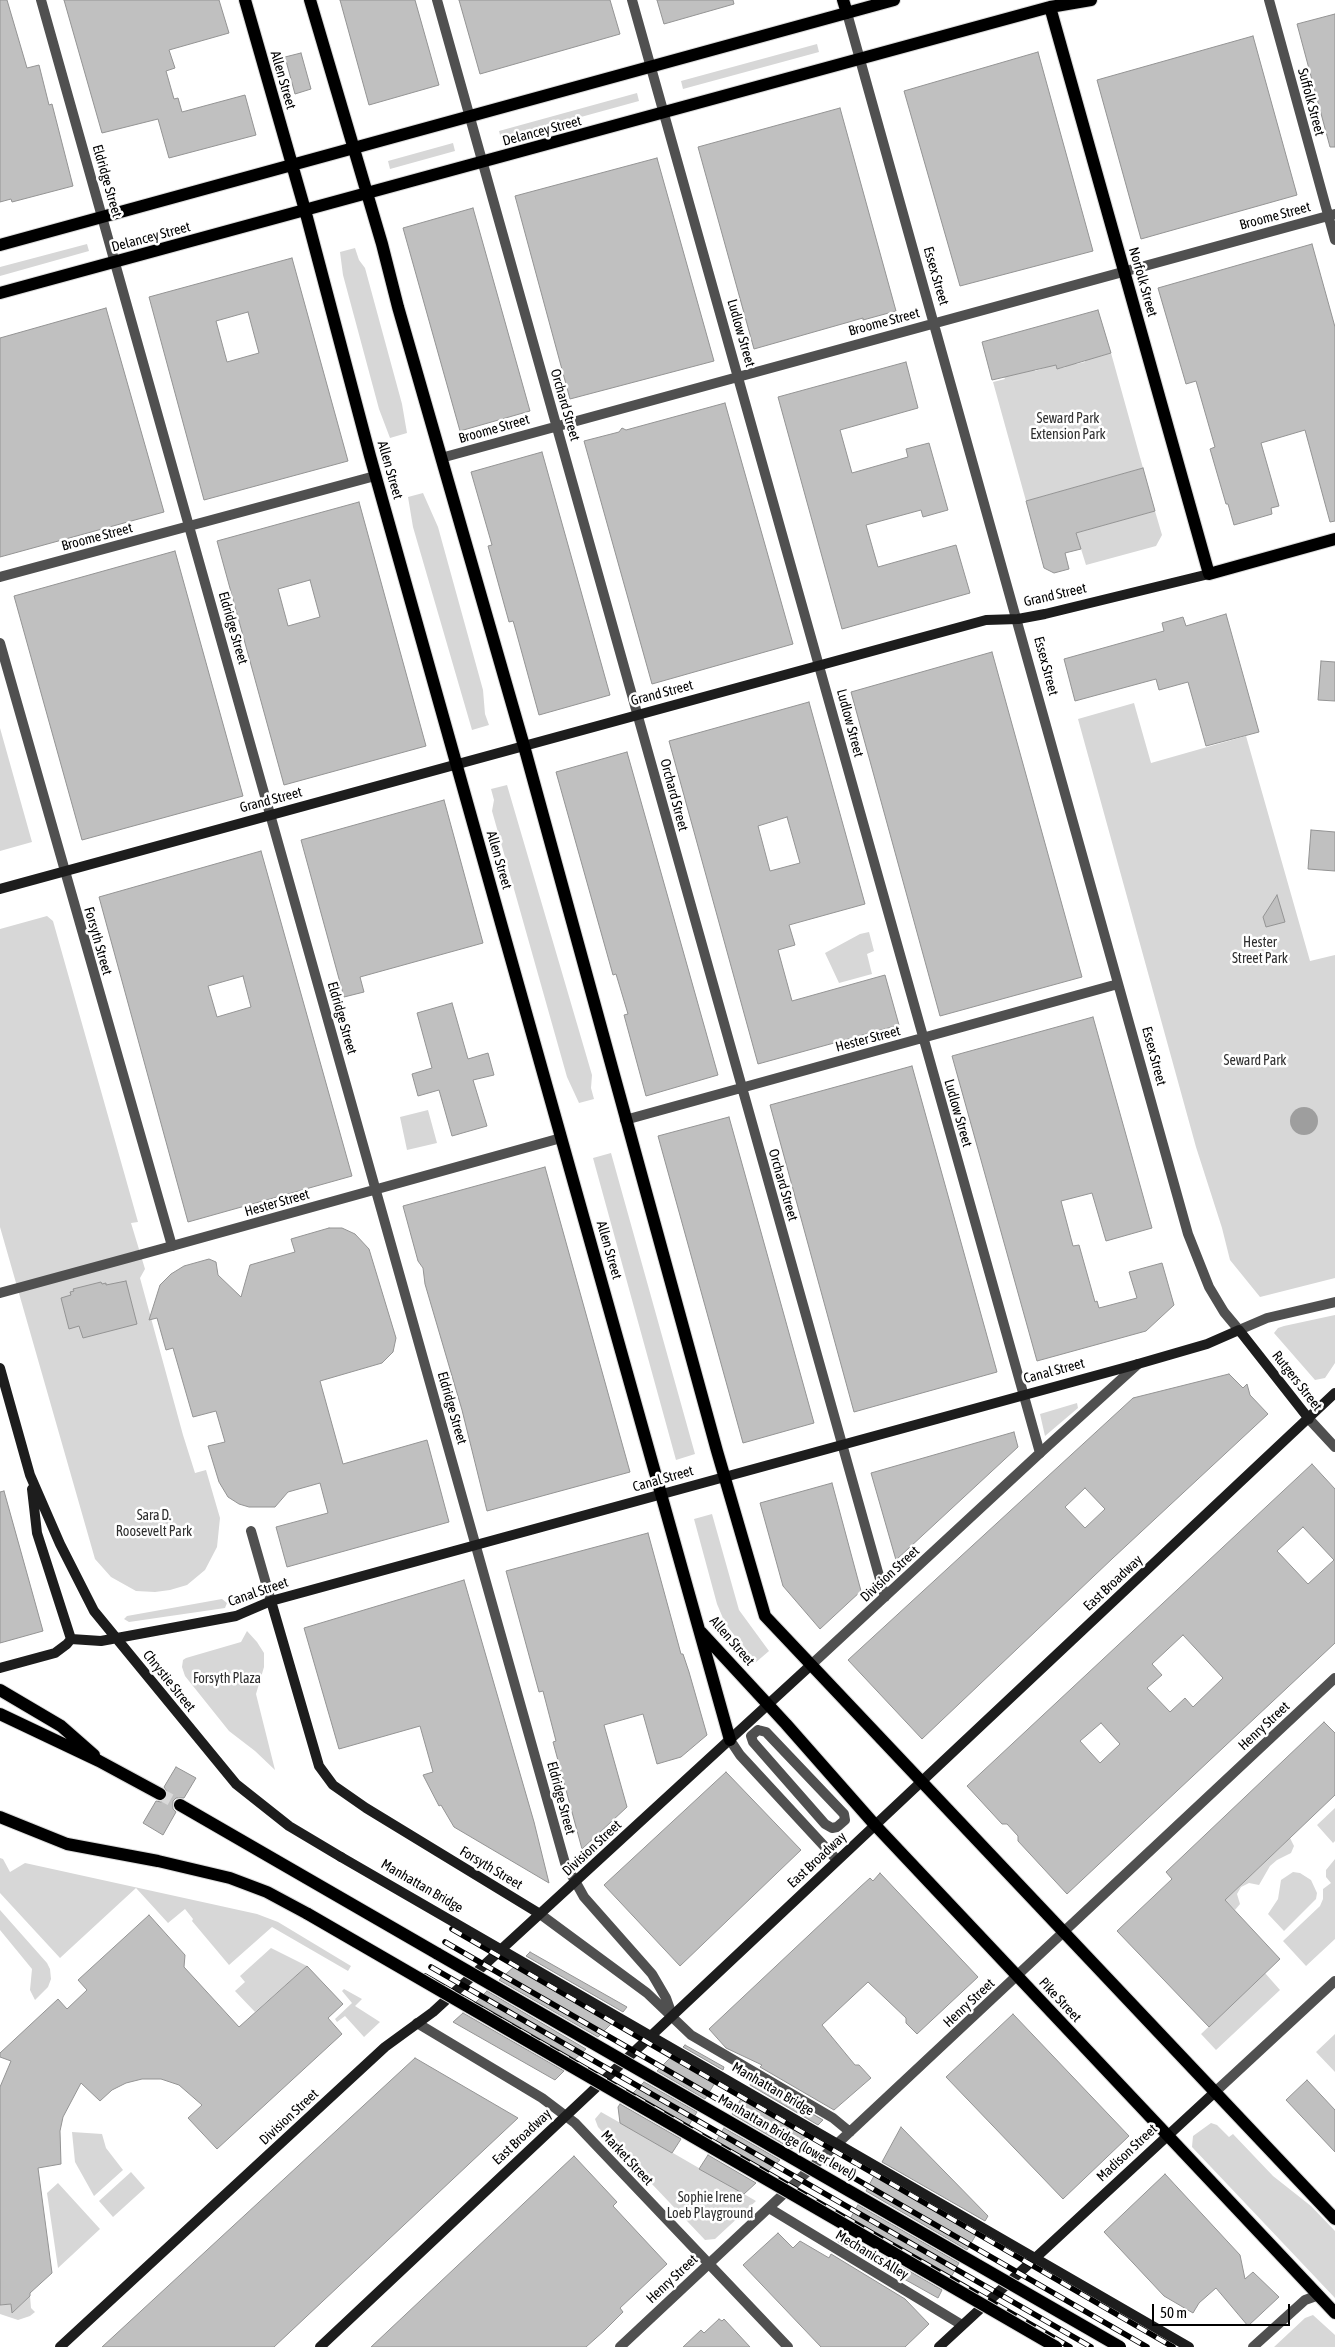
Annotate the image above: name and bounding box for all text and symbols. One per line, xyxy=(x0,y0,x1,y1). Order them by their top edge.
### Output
street label: Allen Street xyxy=(267,49,299,111)
street label: Suffolk Street xyxy=(1294,66,1328,138)
street label: Delancey Street xyxy=(501,112,583,150)
street label: Eldridge Street xyxy=(89,143,125,219)
street label: Broome Street xyxy=(1238,198,1312,234)
street label: Delancey Street xyxy=(110,218,192,256)
street label: Essex Street xyxy=(920,245,952,307)
street label: Norfolk Street xyxy=(1125,245,1161,319)
street label: Ludlow Street xyxy=(723,297,759,369)
street label: Broome Street xyxy=(847,304,921,340)
street label: Orchard Street xyxy=(547,367,583,443)
street label: Broome Street xyxy=(457,411,531,447)
park label: Seward Park Extension Park xyxy=(1030,411,1106,444)
street label: Allen Street xyxy=(374,439,406,501)
street label: Broome Street xyxy=(60,519,134,555)
street label: Grand Street xyxy=(1022,580,1088,610)
street label: Eldridge Street xyxy=(215,590,251,666)
street label: Essex Street xyxy=(1030,635,1062,697)
street label: Grand Street xyxy=(629,677,695,709)
street label: Ludlow Street xyxy=(833,687,867,759)
street label: Orchard Street xyxy=(656,757,692,833)
street label: Grand Street xyxy=(238,784,304,816)
street label: Allen Street xyxy=(483,829,515,891)
street label: Forsyth Street xyxy=(80,905,116,977)
park label: Hester Street Park xyxy=(1232,935,1288,968)
street label: Eldridge Street xyxy=(324,980,360,1056)
street label: Hester Street xyxy=(834,1022,902,1056)
street label: Essex Street xyxy=(1138,1025,1170,1087)
park label: Seward Park xyxy=(1224,1053,1286,1069)
street label: Ludlow Street xyxy=(940,1077,976,1149)
street label: Orchard Street xyxy=(765,1147,801,1223)
street label: Hester Street xyxy=(243,1186,311,1220)
street label: Allen Street xyxy=(593,1219,625,1281)
street label: Rutgers Street xyxy=(1268,1348,1326,1414)
street label: Canal Street xyxy=(1022,1355,1086,1387)
street label: Eldridge Street xyxy=(434,1370,470,1446)
street label: Canal Street xyxy=(631,1462,695,1496)
park label: Sara D. Roosevelt Park xyxy=(116,1508,192,1540)
street label: Division Street xyxy=(857,1543,923,1605)
street label: East Broadway xyxy=(1080,1552,1146,1614)
street label: Canal Street xyxy=(226,1574,290,1610)
street label: Allen Street xyxy=(706,1613,758,1669)
street label: Chrystie Street xyxy=(139,1647,199,1715)
park label: Forsyth Plaza xyxy=(193,1671,261,1687)
street label: Henry Street xyxy=(1235,1698,1293,1754)
street label: Eldridge Street xyxy=(543,1760,579,1836)
street label: Division Street xyxy=(559,1817,625,1879)
street label: East Broadway xyxy=(784,1829,850,1891)
street label: Forsyth Street xyxy=(457,1843,525,1893)
street label: Manhattan Bridge xyxy=(378,1856,466,1916)
street label: Pike Street xyxy=(1035,1974,1085,2026)
street label: Henry Street xyxy=(940,1975,998,2031)
street label: Manhattan Bridge xyxy=(729,2059,817,2119)
street label: Division Street xyxy=(256,2086,322,2148)
street label: Manhattan Bridge (lower level) xyxy=(715,2091,859,2183)
street label: East Broadway xyxy=(489,2106,555,2168)
street label: Madison Street xyxy=(1093,2121,1161,2185)
street label: Market Street xyxy=(597,2127,657,2189)
park label: Sophie Irene Loeb Playground xyxy=(667,2190,753,2222)
street label: Mechanics Alley xyxy=(832,2227,912,2283)
street label: Henry Street xyxy=(643,2251,701,2307)
scale bar xyxy=(1155,2294,1292,2326)
text: 50 m xyxy=(1160,2304,1187,2321)

